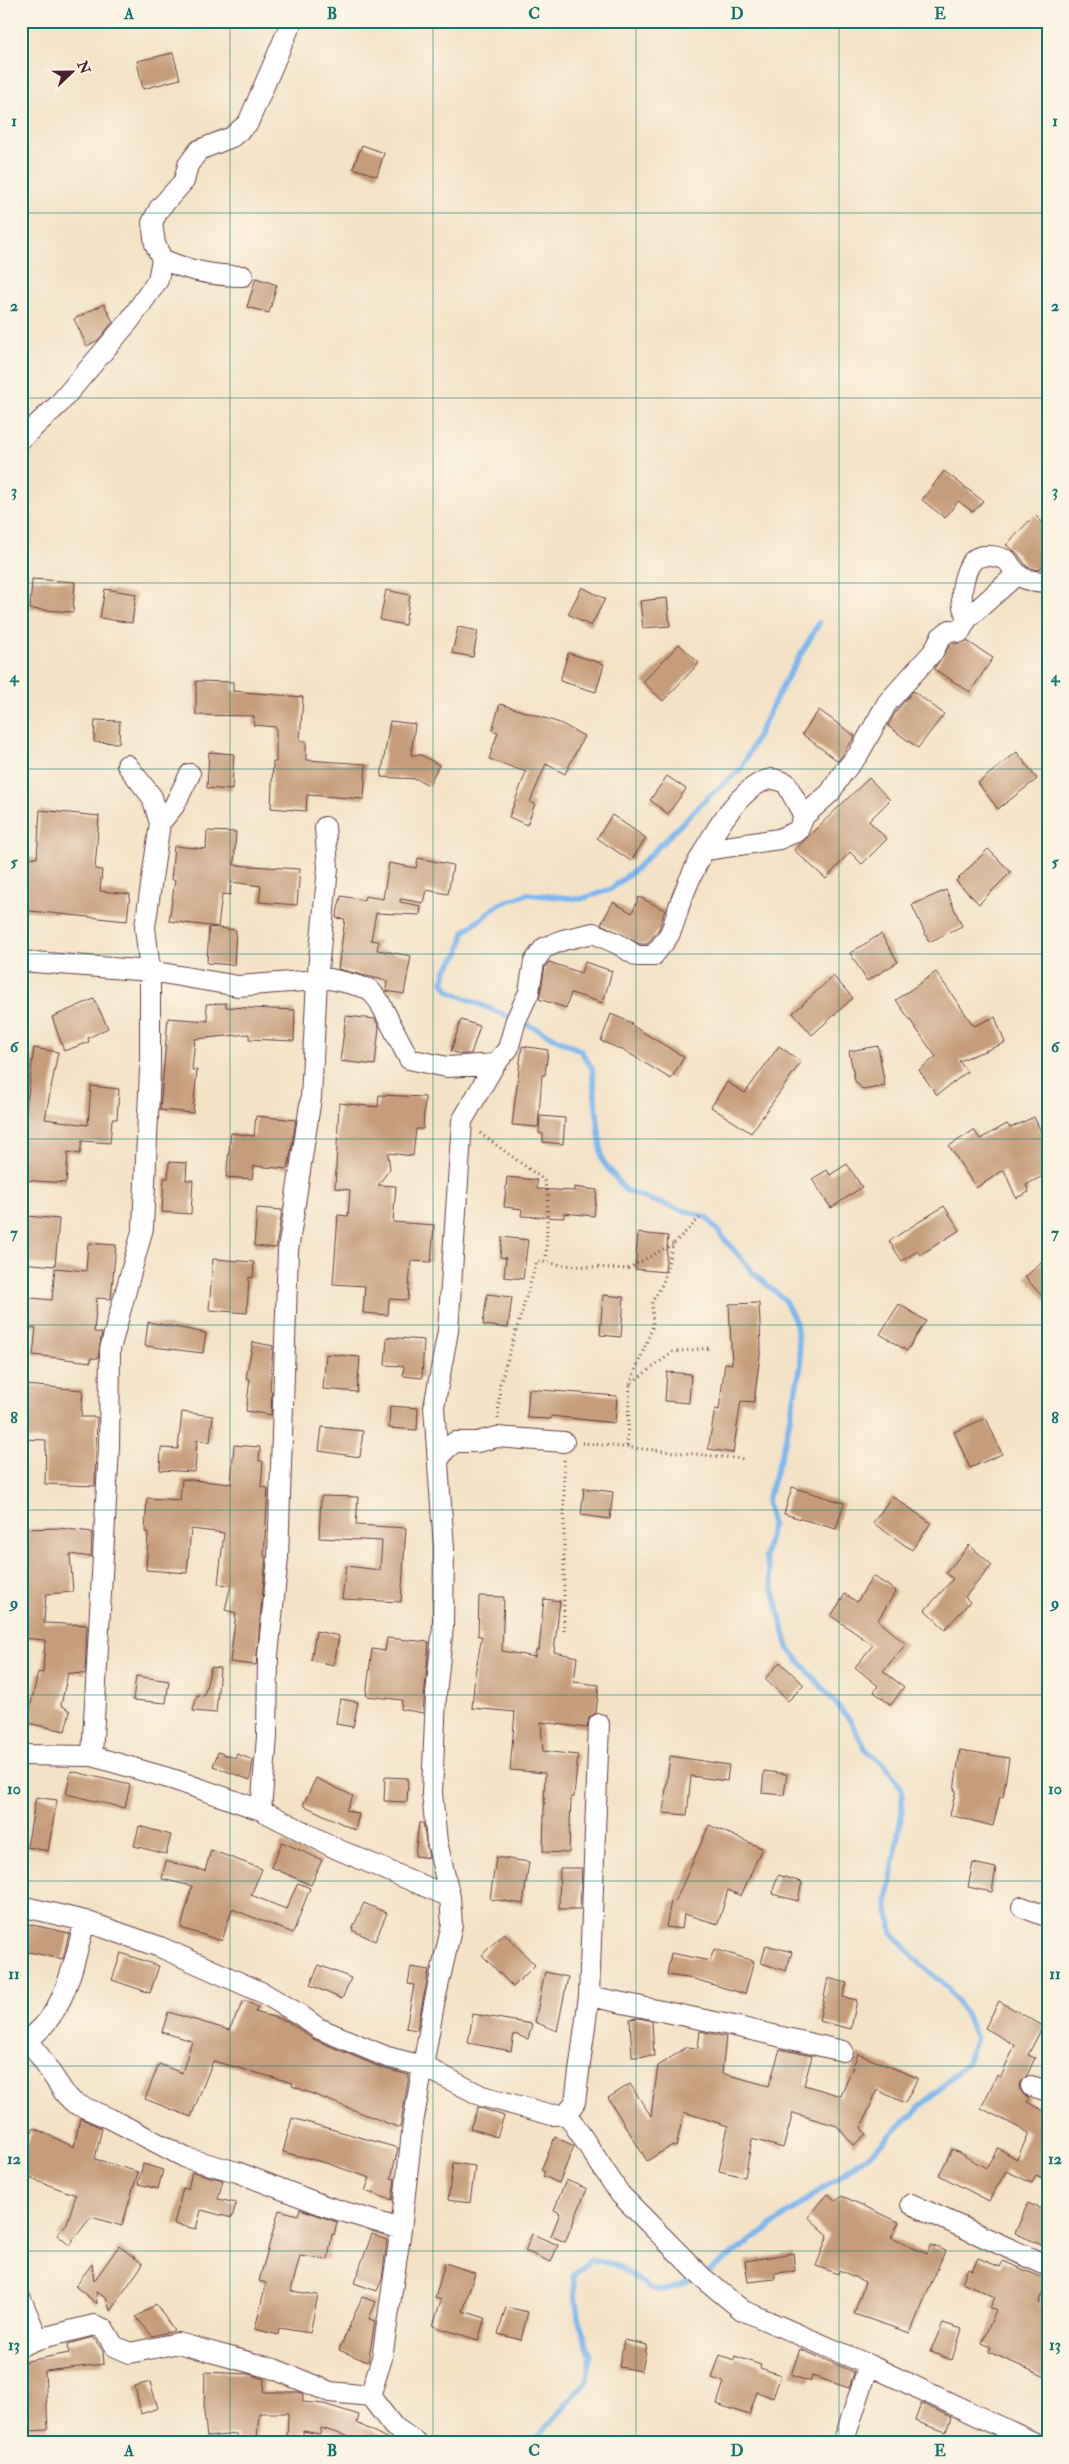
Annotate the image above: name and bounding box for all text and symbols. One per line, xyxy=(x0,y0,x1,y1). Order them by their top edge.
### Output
text: A xyxy=(123,4,135,24)
text: B xyxy=(327,4,337,24)
text: C xyxy=(528,4,540,24)
text: D xyxy=(730,4,744,24)
text: E xyxy=(934,4,946,24)
north arrow xyxy=(48,48,98,98)
text: N xyxy=(73,57,94,77)
text: 1 xyxy=(11,111,17,131)
text: 1 xyxy=(1052,111,1058,131)
text: 2 xyxy=(10,296,18,316)
text: 2 xyxy=(1051,296,1059,316)
text: 3 xyxy=(11,481,17,501)
text: 3 xyxy=(1052,481,1058,501)
text: 4 xyxy=(9,667,20,687)
text: 4 xyxy=(1050,667,1061,687)
text: 5 xyxy=(10,852,18,872)
text: 5 xyxy=(1051,852,1059,872)
text: 6 xyxy=(10,1037,20,1057)
text: 6 xyxy=(1051,1037,1061,1057)
text: 7 xyxy=(10,1223,18,1243)
text: 7 xyxy=(1051,1223,1059,1243)
text: 8 xyxy=(10,1408,18,1428)
text: 8 xyxy=(1051,1408,1059,1428)
text: 9 xyxy=(8,1593,18,1613)
text: 9 xyxy=(1049,1593,1059,1613)
text: 10 xyxy=(7,1779,21,1799)
text: 10 xyxy=(1048,1779,1062,1799)
text: 11 xyxy=(8,1964,20,1984)
text: 11 xyxy=(1049,1964,1061,1984)
text: 12 xyxy=(7,2149,21,2169)
text: 12 xyxy=(1048,2149,1062,2169)
text: 13 xyxy=(8,2335,20,2355)
text: 13 xyxy=(1049,2335,1061,2355)
text: A xyxy=(123,2441,135,2461)
text: B xyxy=(327,2441,337,2461)
text: C xyxy=(528,2441,540,2461)
text: D xyxy=(730,2441,744,2461)
text: E xyxy=(934,2441,946,2461)

